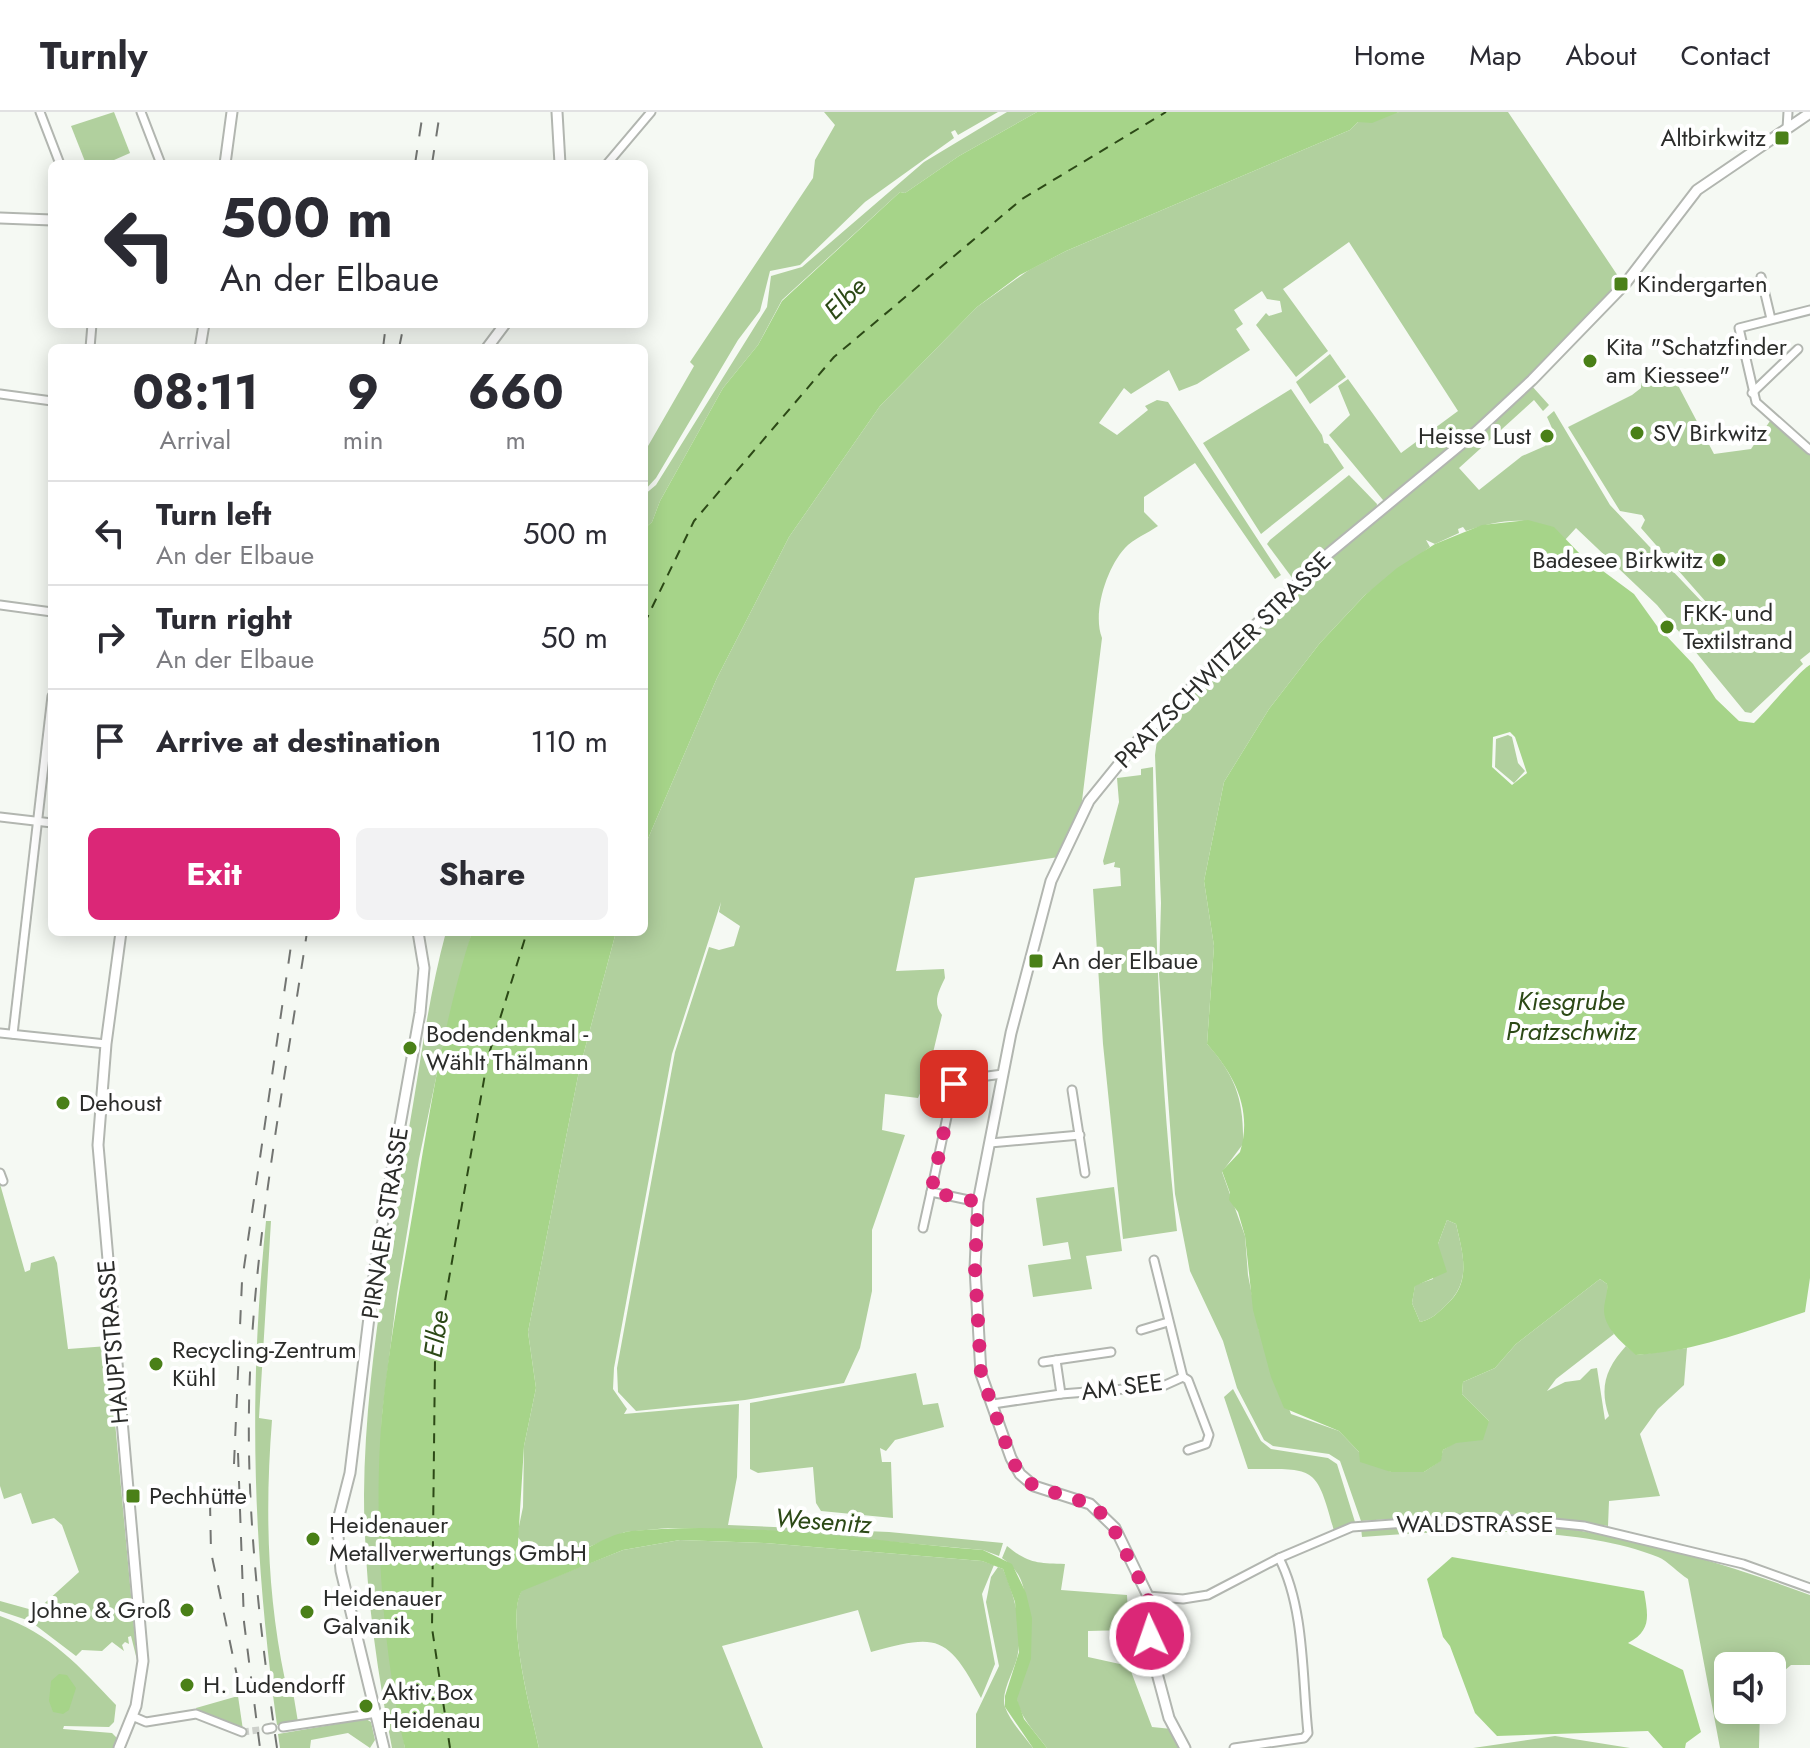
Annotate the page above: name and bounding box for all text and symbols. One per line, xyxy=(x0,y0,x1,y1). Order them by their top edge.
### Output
text: Turnly xyxy=(40,28,148,83)
text: Home xyxy=(1354,35,1425,76)
text: Map xyxy=(1469,35,1521,76)
text: About xyxy=(1565,35,1637,76)
text: Contact xyxy=(1681,35,1770,76)
place label: Altbirkwitz xyxy=(1660,120,1766,155)
marker: Altbirkwitz xyxy=(1773,129,1791,147)
text: 500 m xyxy=(220,177,393,258)
icon: left xyxy=(88,192,192,296)
text: An der Elbaue xyxy=(220,252,439,304)
place label: Kindergarten xyxy=(1637,266,1768,301)
water label: Elbe xyxy=(815,268,875,328)
marker: Kindergarten xyxy=(1612,275,1630,293)
place label: Kita "Schatzfinder am Kiessee" xyxy=(1606,329,1788,392)
marker: Kita "Schatzfinder am Kiessee" xyxy=(1581,352,1599,370)
text: 08:11 xyxy=(132,358,258,427)
text: 9 xyxy=(347,358,379,427)
text: 660 xyxy=(468,358,564,427)
place label: SV Birkwitz xyxy=(1653,415,1767,450)
place label: Heisse Lust xyxy=(1418,418,1531,453)
text: Arrival xyxy=(160,421,231,459)
text: min xyxy=(343,421,383,459)
text: m xyxy=(506,421,526,459)
marker: SV Birkwitz xyxy=(1628,424,1646,442)
marker: Heisse Lust xyxy=(1538,427,1556,445)
text: Turn left xyxy=(156,493,271,536)
icon: left xyxy=(88,511,132,555)
text: 500 m xyxy=(523,512,608,555)
text: An der Elbaue xyxy=(156,536,314,574)
place label: Badesee Birkwitz xyxy=(1532,542,1703,577)
street label: PRATZSCHWITZER STRASSE xyxy=(1106,543,1339,776)
marker: Badesee Birkwitz xyxy=(1710,551,1728,569)
place label: FKK- und Textilstrand xyxy=(1683,595,1793,658)
text: Turn right xyxy=(156,597,292,640)
icon: right xyxy=(88,615,132,659)
text: 50 m xyxy=(541,616,608,659)
marker: FKK- und Textilstrand xyxy=(1658,618,1676,636)
text: An der Elbaue xyxy=(156,640,314,678)
icon: arrive xyxy=(88,719,132,763)
text: Arrive at destination xyxy=(156,720,441,763)
text: 110 m xyxy=(531,720,608,763)
button: Exit xyxy=(88,828,340,920)
button: Share xyxy=(356,828,608,920)
place label: An der Elbaue xyxy=(1052,943,1198,978)
marker: An der Elbaue xyxy=(1027,952,1045,970)
water label: Kiesgrube Pratzschwitz xyxy=(1506,982,1638,1050)
place label: Bodendenkmal - Wählt Thälmann xyxy=(426,1016,589,1079)
marker: Bodendenkmal - Wählt Thälmann xyxy=(401,1039,419,1057)
pin xyxy=(920,1050,988,1118)
icon: arrive xyxy=(932,1062,976,1106)
place label: Dehoust xyxy=(79,1085,162,1120)
marker: Dehoust xyxy=(54,1094,72,1112)
street label: PIRNAER STRASSE xyxy=(352,1124,417,1321)
street label: HAUPTSTRASSE xyxy=(88,1258,137,1426)
water label: Elbe xyxy=(414,1308,458,1360)
place label: Recycling-Zentrum Kühl xyxy=(172,1332,357,1395)
marker: Recycling-Zentrum Kühl xyxy=(147,1355,165,1373)
street label: AM SEE xyxy=(1079,1364,1165,1409)
place label: Pechhütte xyxy=(149,1478,247,1513)
marker: Pechhütte xyxy=(124,1487,142,1505)
water label: Wesenitz xyxy=(774,1499,874,1543)
street label: WALDSTRASSE xyxy=(1396,1506,1554,1541)
place label: Heidenauer Metallverwertungs GmbH xyxy=(329,1507,587,1570)
marker: Heidenauer Metallverwertungs GmbH xyxy=(304,1530,322,1548)
place label: Heidenauer Galvanik xyxy=(323,1580,443,1643)
place label: Johne & Groß xyxy=(28,1592,171,1627)
position arrow xyxy=(1108,1594,1192,1678)
marker: Johne & Groß xyxy=(178,1601,196,1619)
marker: Heidenauer Galvanik xyxy=(298,1603,316,1621)
map controls xyxy=(1714,1652,1786,1724)
button: sound xyxy=(1714,1652,1786,1724)
place label: H. Ludendorff xyxy=(203,1667,346,1702)
place label: Aktiv.Box Heidenau xyxy=(382,1674,481,1737)
marker: H. Ludendorff xyxy=(178,1676,196,1694)
marker: Aktiv.Box Heidenau xyxy=(357,1697,375,1715)

